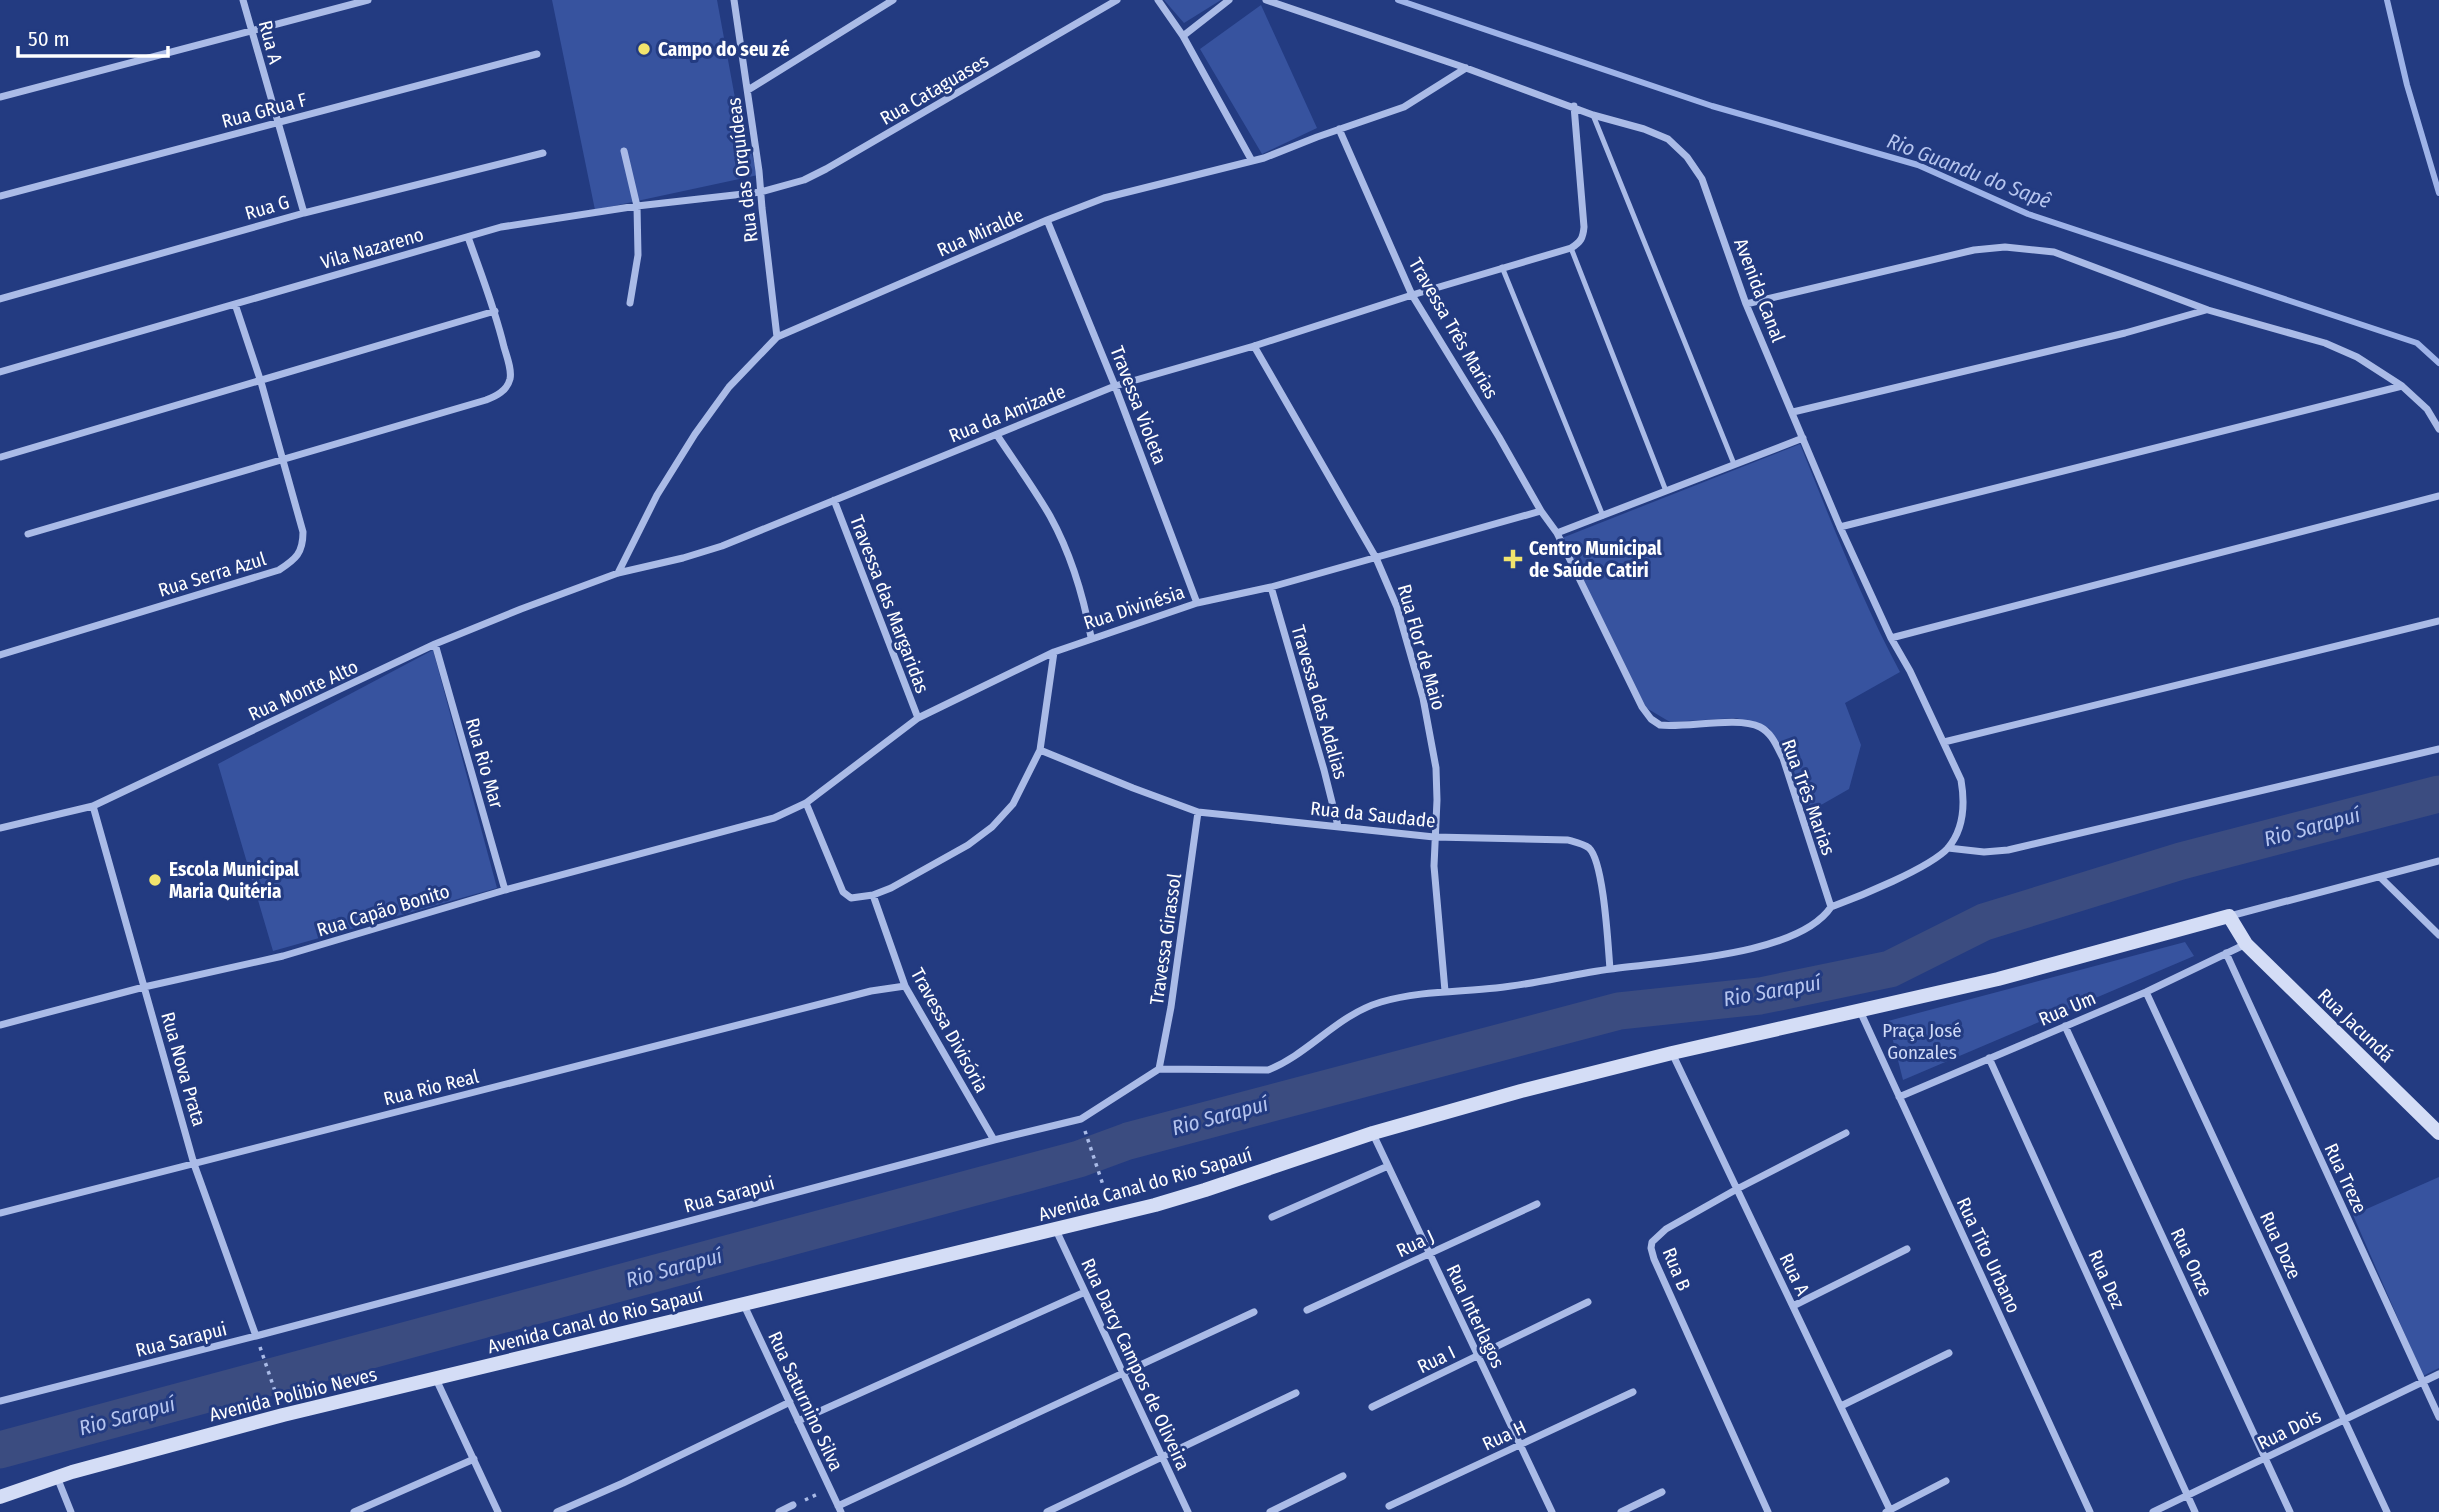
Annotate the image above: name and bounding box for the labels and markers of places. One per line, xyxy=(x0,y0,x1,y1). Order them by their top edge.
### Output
place label: Campo do seu zé xyxy=(658,38,790,61)
marker: Campo do seu zé xyxy=(636,41,652,57)
place label: Centro Municipal de Saúde Catiri xyxy=(1529,537,1662,582)
marker: Centro Municipal de Saúde Catiri xyxy=(1503,549,1523,569)
place label: Escola Municipal Maria Quitéria xyxy=(169,858,300,903)
marker: Escola Municipal Maria Quitéria xyxy=(147,872,163,888)

